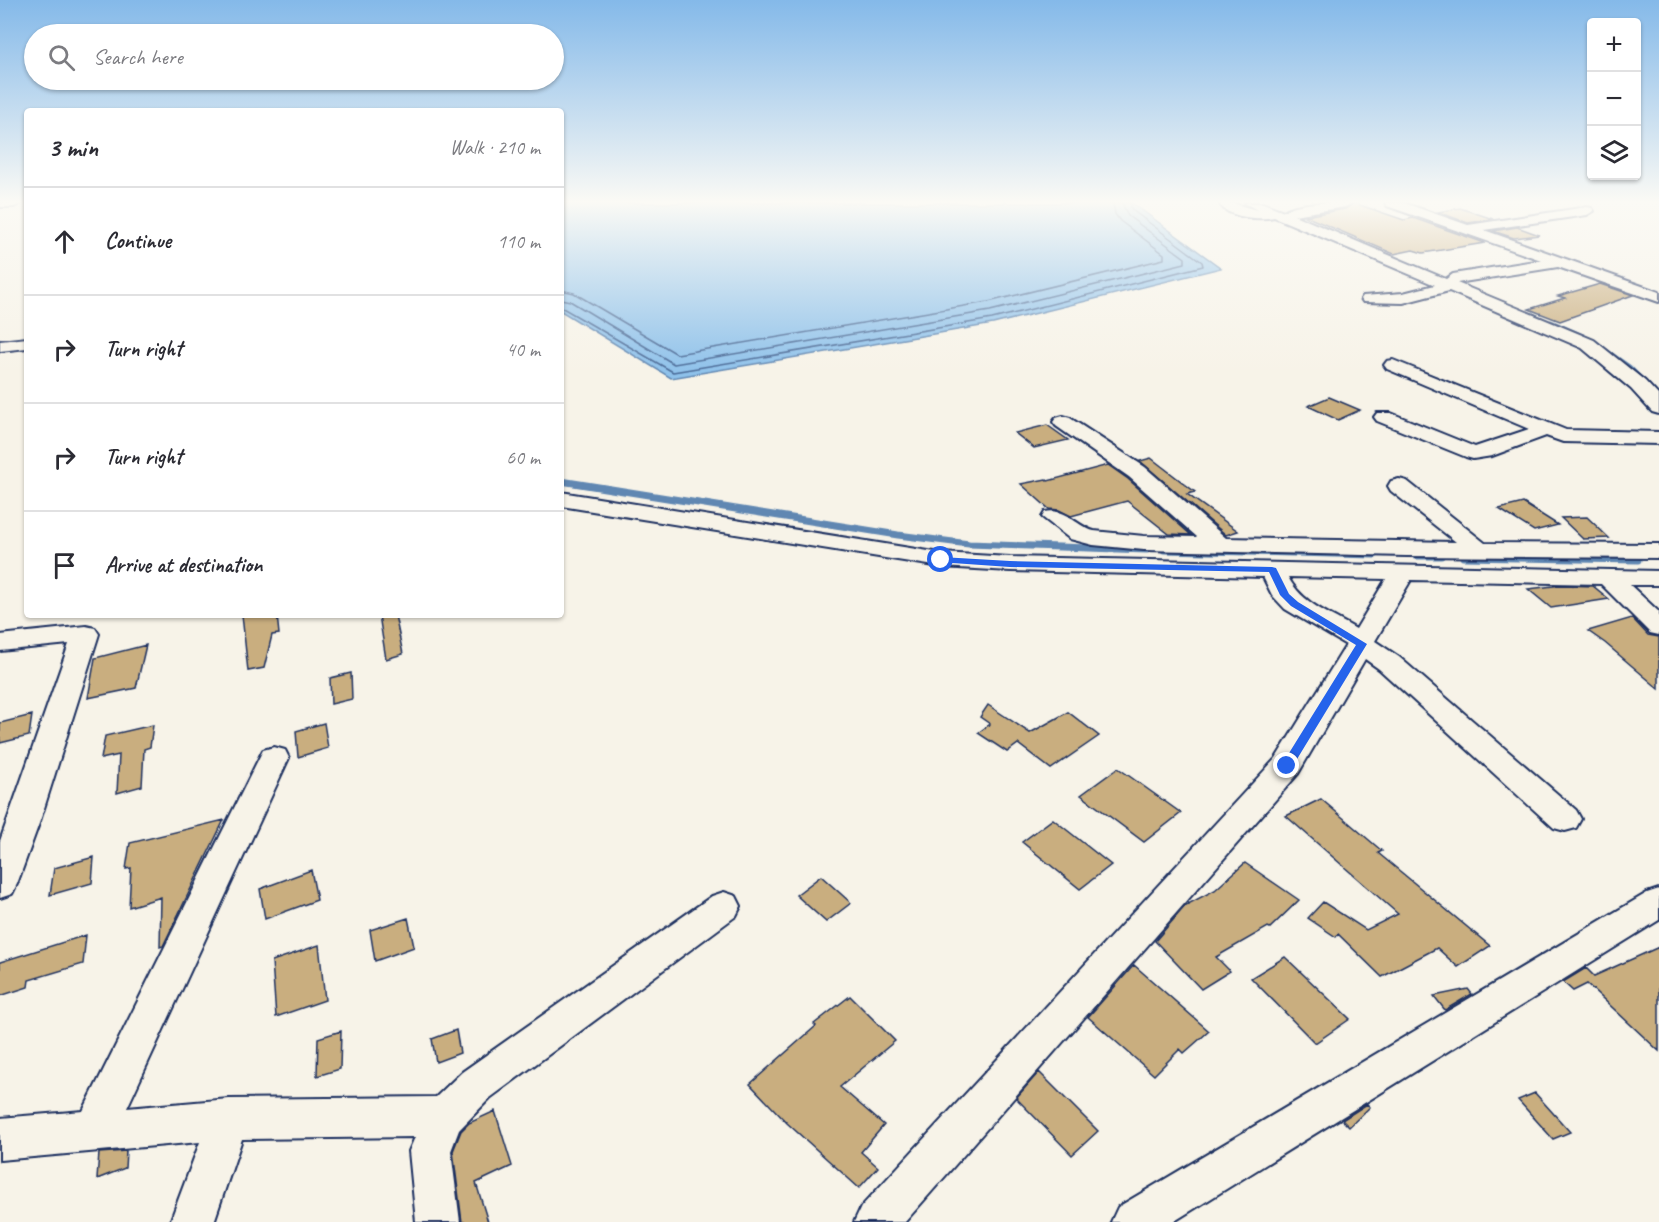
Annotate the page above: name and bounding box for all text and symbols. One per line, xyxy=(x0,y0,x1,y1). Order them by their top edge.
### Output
map controls xyxy=(1587,18,1641,180)
button: + xyxy=(1587,18,1641,72)
search box xyxy=(24,24,564,90)
icon: search xyxy=(45,41,78,74)
text: Search here xyxy=(93,43,183,71)
button: − xyxy=(1587,72,1641,126)
button: layers xyxy=(1587,126,1641,180)
text: 3 min xyxy=(48,131,98,164)
text: Walk · 210 m xyxy=(450,135,540,160)
icon: ahead xyxy=(48,225,81,258)
text: Continue xyxy=(105,227,171,255)
text: 110 m xyxy=(497,229,540,254)
icon: right xyxy=(48,333,81,366)
text: Turn right xyxy=(105,335,182,363)
text: 40 m xyxy=(506,337,540,362)
icon: right xyxy=(48,441,81,474)
text: Turn right xyxy=(105,443,182,471)
text: 60 m xyxy=(506,445,540,470)
route start xyxy=(927,546,953,572)
icon: arrive xyxy=(48,549,81,582)
text: Arrive at destination xyxy=(105,551,262,579)
route end xyxy=(1273,752,1299,778)

